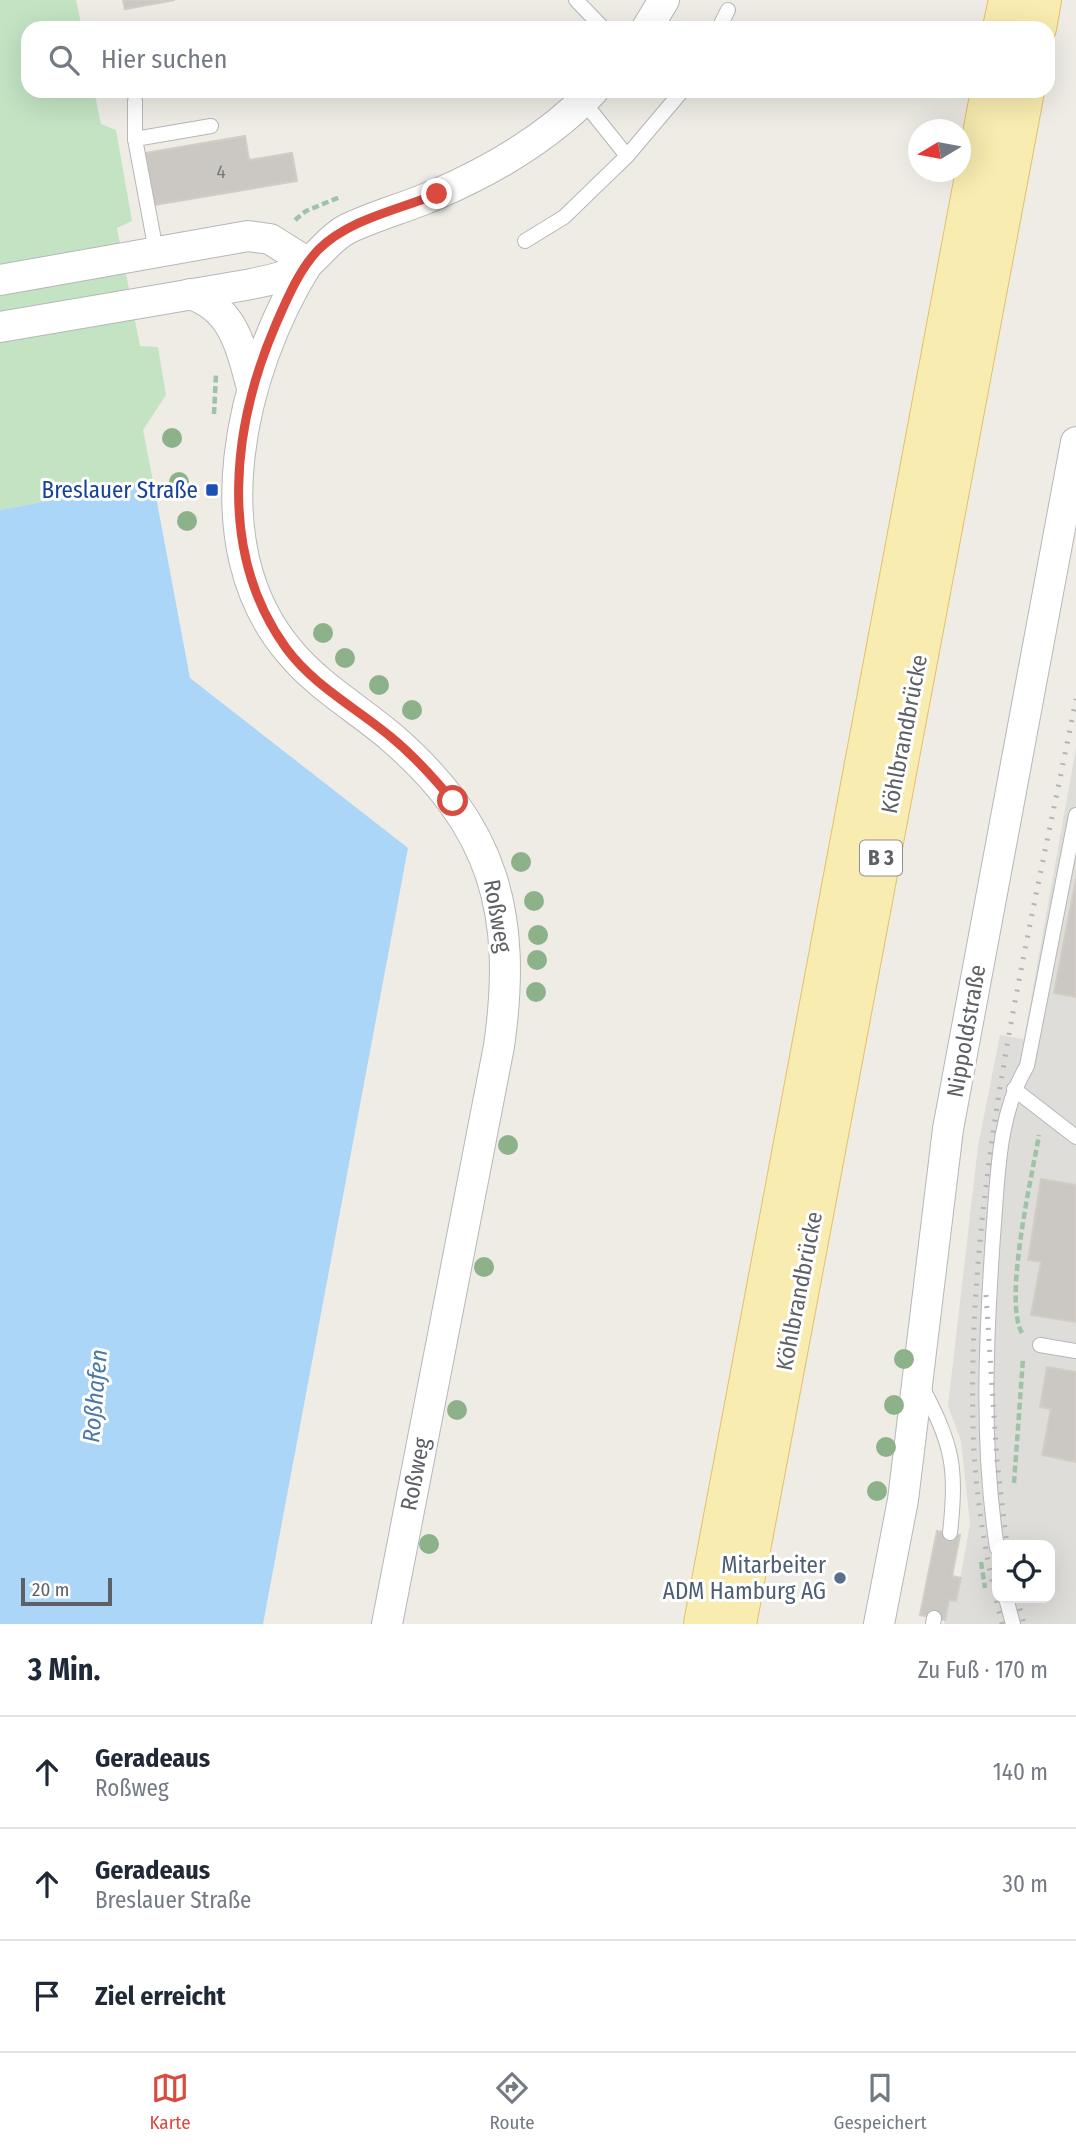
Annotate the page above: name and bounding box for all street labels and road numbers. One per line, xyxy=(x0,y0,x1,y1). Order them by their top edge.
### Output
street label: Köhlbrandbrücke xyxy=(875,652,933,816)
road number: B 3 xyxy=(860,840,902,876)
street label: Roßweg xyxy=(478,877,518,955)
street label: Nippoldstraße xyxy=(941,962,991,1100)
street label: Köhlbrandbrücke xyxy=(770,1209,828,1373)
street label: Roßweg xyxy=(394,1435,436,1513)

